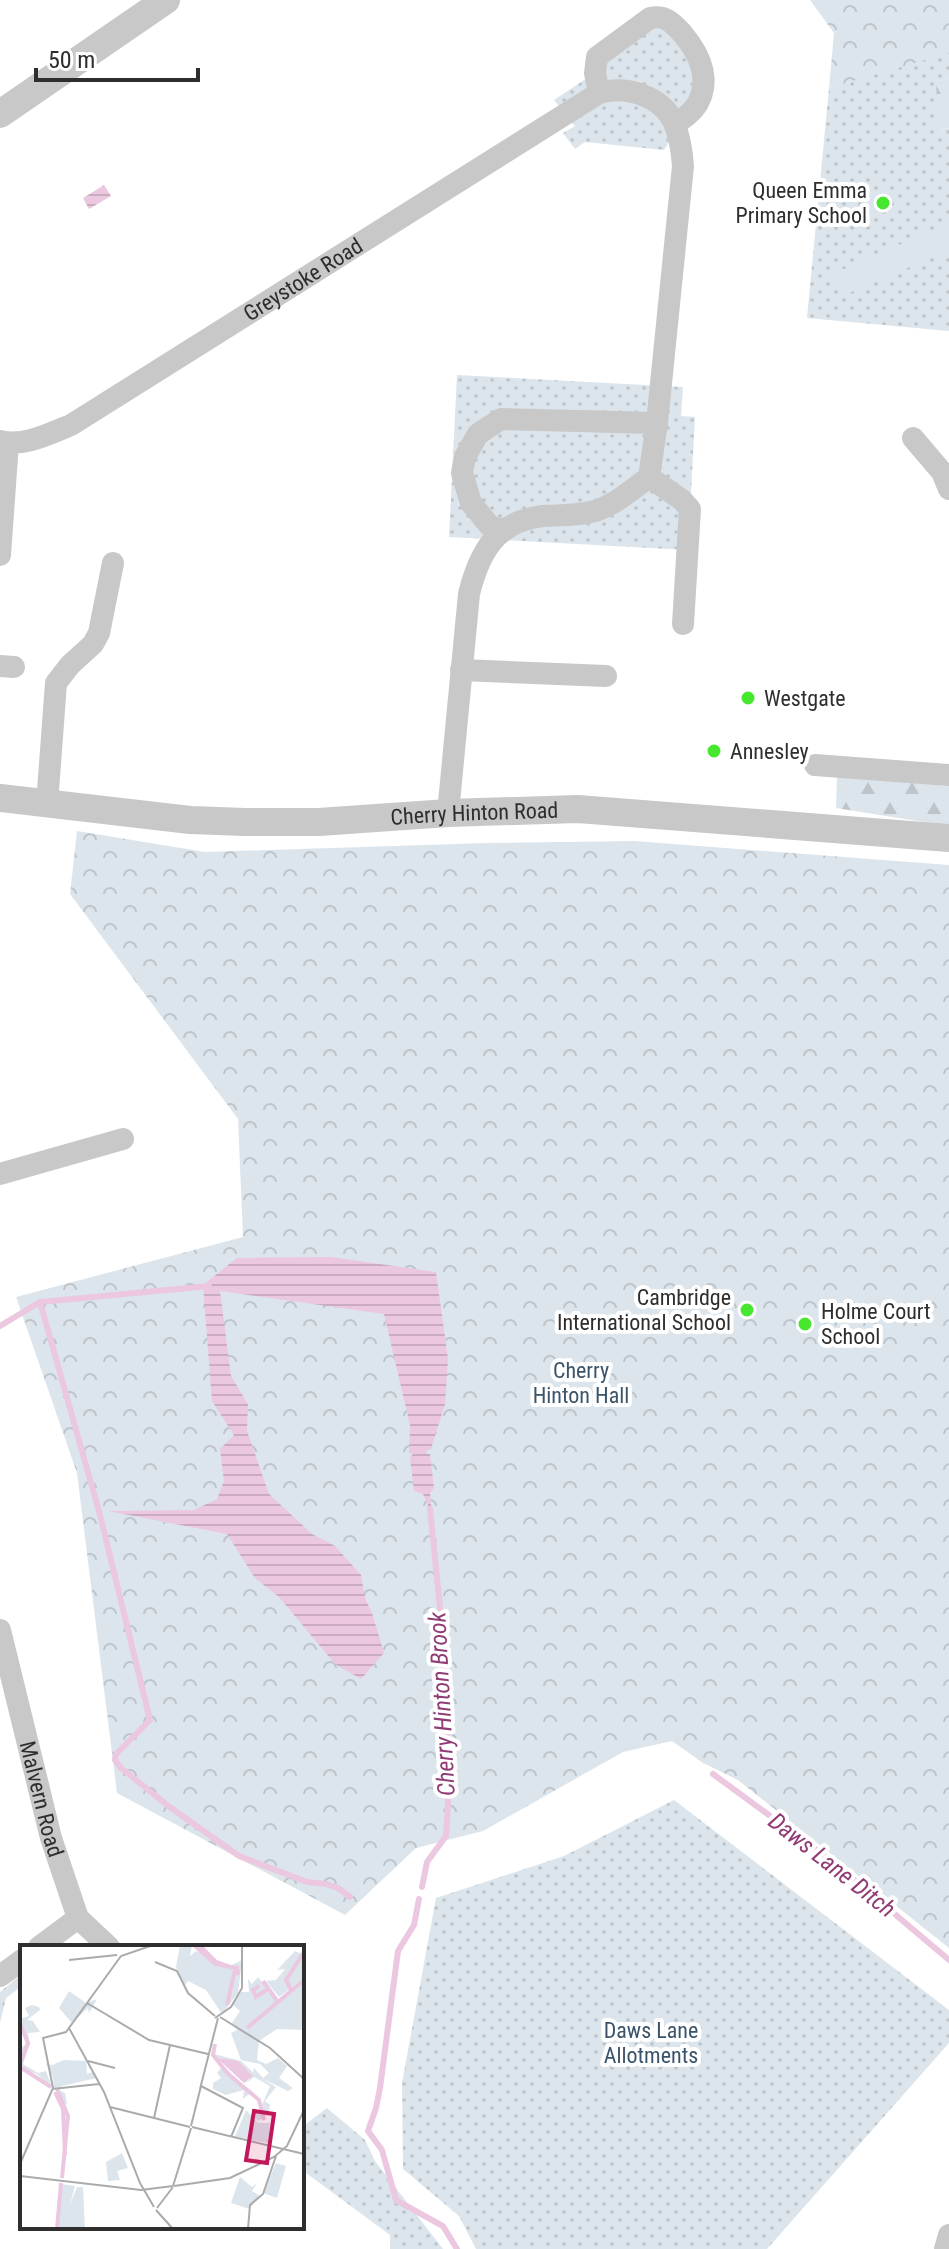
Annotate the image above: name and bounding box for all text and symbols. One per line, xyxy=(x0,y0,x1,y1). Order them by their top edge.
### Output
scale bar xyxy=(36,32,198,82)
text: 50 m xyxy=(48,46,95,74)
place label: Queen Emma Primary School xyxy=(736,178,867,228)
marker: Queen Emma Primary School xyxy=(874,194,892,212)
street label: Greystoke Road xyxy=(239,233,367,326)
place label: Westgate xyxy=(764,686,846,711)
marker: Westgate xyxy=(739,689,757,707)
place label: Annesley xyxy=(730,739,809,764)
marker: Annesley xyxy=(705,742,723,760)
street label: Cherry Hinton Road xyxy=(390,797,559,829)
place label: Cambridge International School xyxy=(557,1285,731,1335)
place label: Holme Court School xyxy=(821,1299,931,1349)
marker: Cambridge International School xyxy=(738,1301,756,1319)
marker: Holme Court School xyxy=(796,1315,814,1333)
park label: Cherry Hinton Hall xyxy=(533,1358,629,1408)
water label: Cherry Hinton Brook xyxy=(423,1611,461,1797)
street label: Malvern Road xyxy=(15,1738,69,1860)
water label: Daws Lane Ditch xyxy=(763,1807,901,1923)
inset map xyxy=(20,1945,304,2229)
park label: Daws Lane Allotments xyxy=(604,2018,698,2068)

